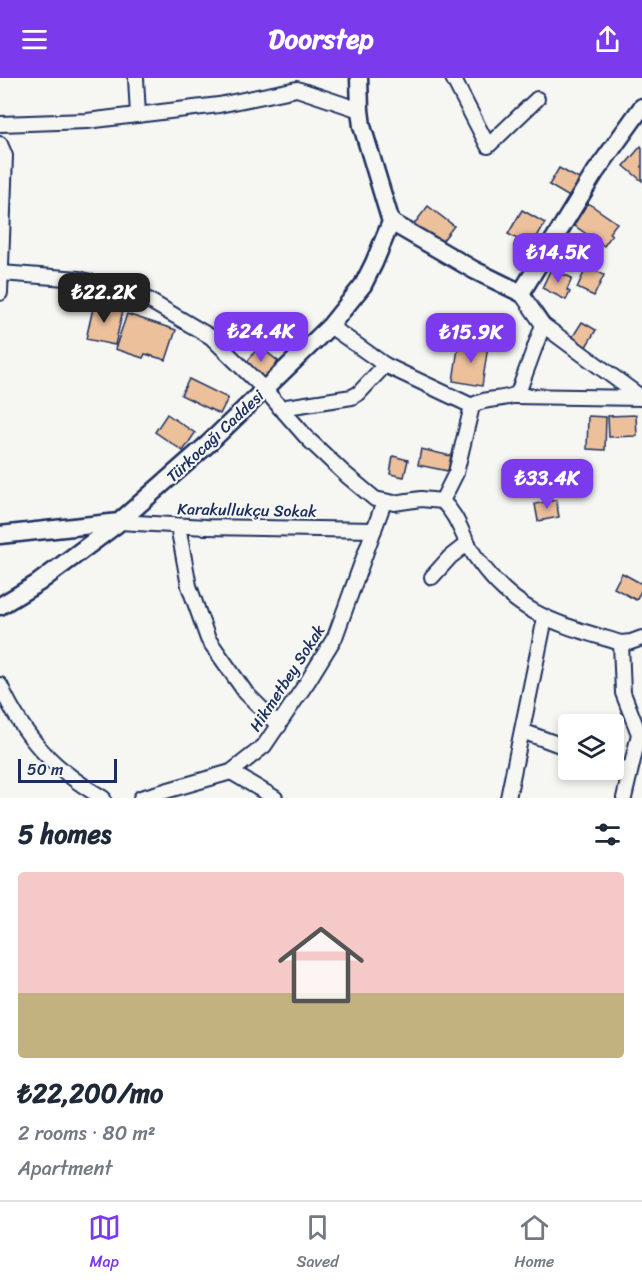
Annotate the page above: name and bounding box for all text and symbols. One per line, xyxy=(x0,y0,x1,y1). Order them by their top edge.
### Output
text: Doorstep xyxy=(268,15,374,63)
icon: menu xyxy=(18,23,51,56)
icon: share xyxy=(591,23,624,56)
pin: ₺14.5K xyxy=(509,233,607,284)
text: ₺14.5K xyxy=(527,235,589,270)
pin: ₺22.2K xyxy=(55,273,153,324)
text: ₺22.2K xyxy=(72,275,136,310)
pin: ₺24.4K xyxy=(212,312,310,363)
pin: ₺15.9K xyxy=(422,313,520,364)
text: ₺24.4K xyxy=(228,314,294,349)
text: ₺15.9K xyxy=(440,315,502,350)
street label: Türkocağı Caddesi xyxy=(159,382,271,490)
pin: ₺33.4K xyxy=(498,459,596,510)
text: ₺33.4K xyxy=(515,461,579,496)
street label: Karakullukçu Sokak xyxy=(177,494,317,526)
street label: Hikmetbey Sokak xyxy=(241,618,333,738)
map controls xyxy=(558,714,624,780)
button: layers xyxy=(558,714,624,780)
text: 50 m xyxy=(27,755,63,784)
scale bar xyxy=(18,756,117,784)
text: 5 homes xyxy=(18,811,111,857)
icon: filters xyxy=(591,818,624,851)
icon: home xyxy=(267,911,375,1019)
text: ₺22,200/mo xyxy=(18,1070,163,1116)
text: 2 rooms · 80 m² xyxy=(18,1116,156,1151)
text: Apartment xyxy=(18,1151,112,1186)
tab: Map xyxy=(88,1211,121,1276)
tab: Saved xyxy=(296,1211,339,1276)
tab: Home xyxy=(514,1211,554,1276)

